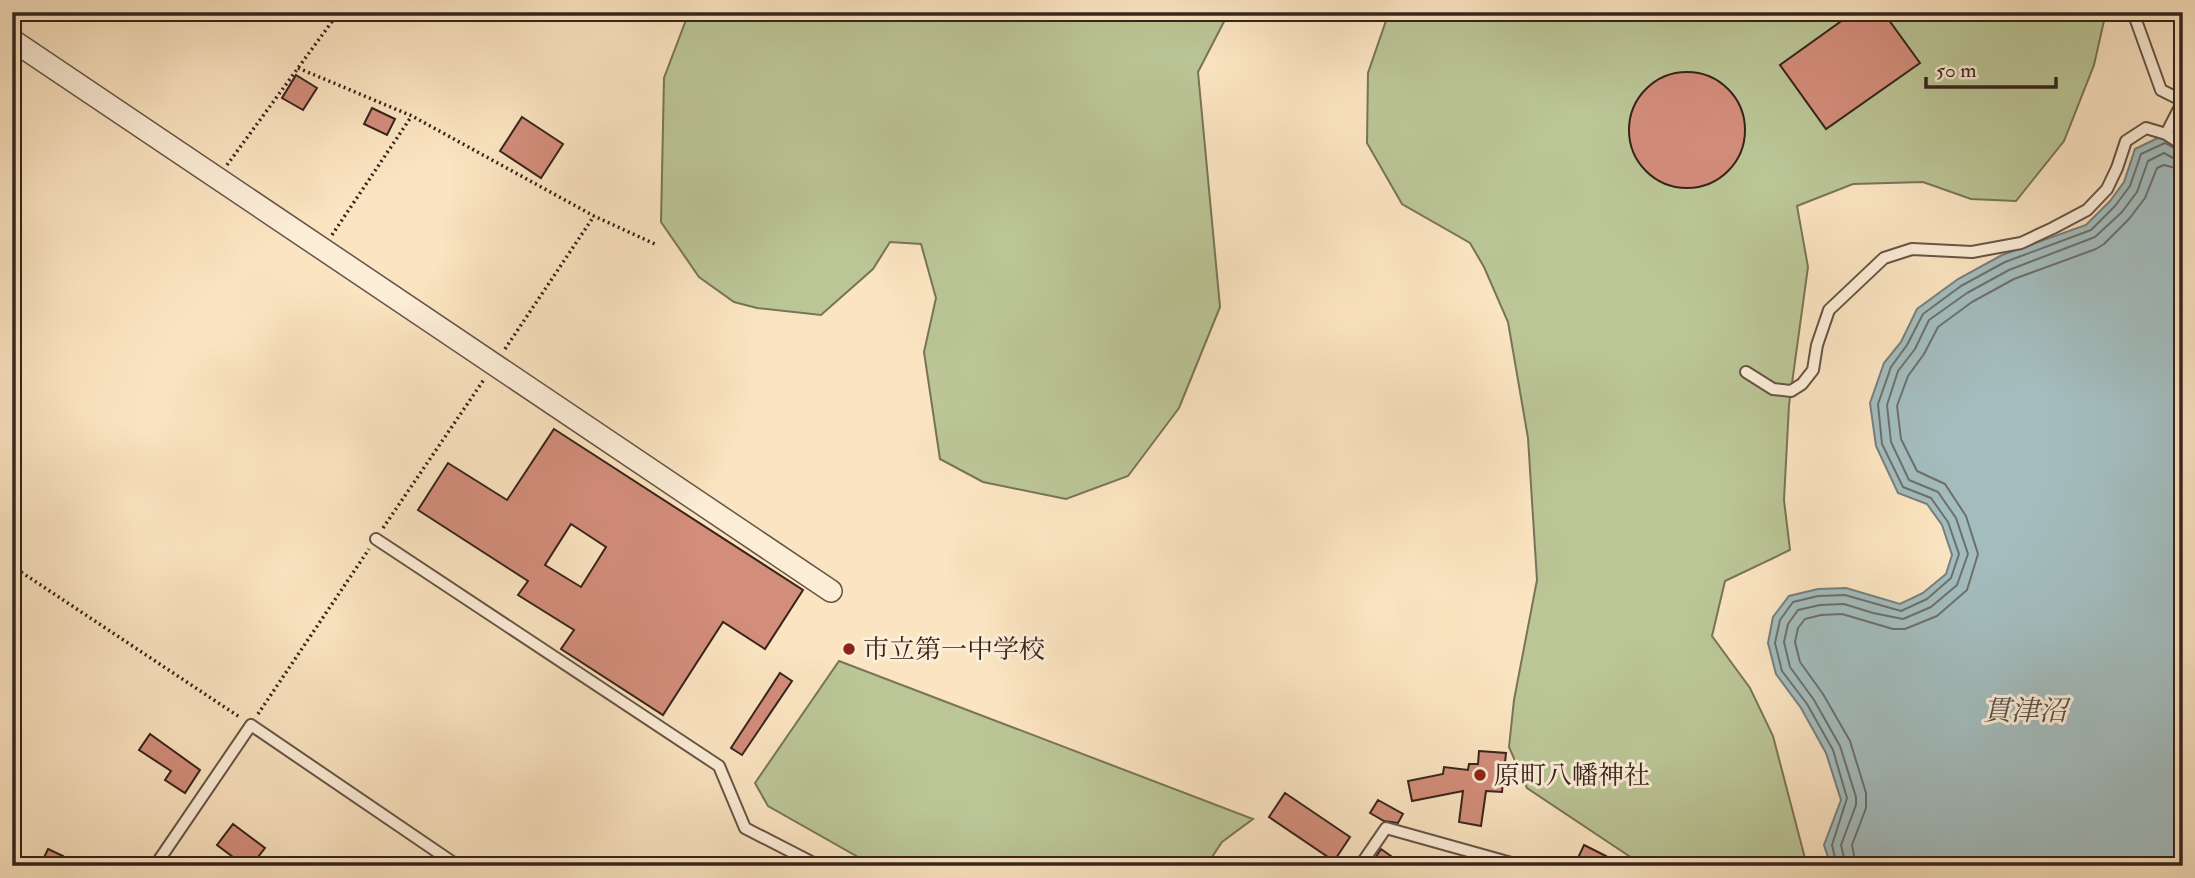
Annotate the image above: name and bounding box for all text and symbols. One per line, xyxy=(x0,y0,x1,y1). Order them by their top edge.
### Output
scale bar xyxy=(1926,46,2055,90)
text: 50 m xyxy=(1936,57,1977,84)
place label: 市立第一中学校 xyxy=(863,634,1045,666)
marker: 市立第一中学校 xyxy=(841,641,857,657)
water label: 貫津沼 xyxy=(1983,694,2071,729)
place label: 原町八幡神社 xyxy=(1494,760,1650,792)
marker: 原町八幡神社 xyxy=(1472,767,1488,783)

